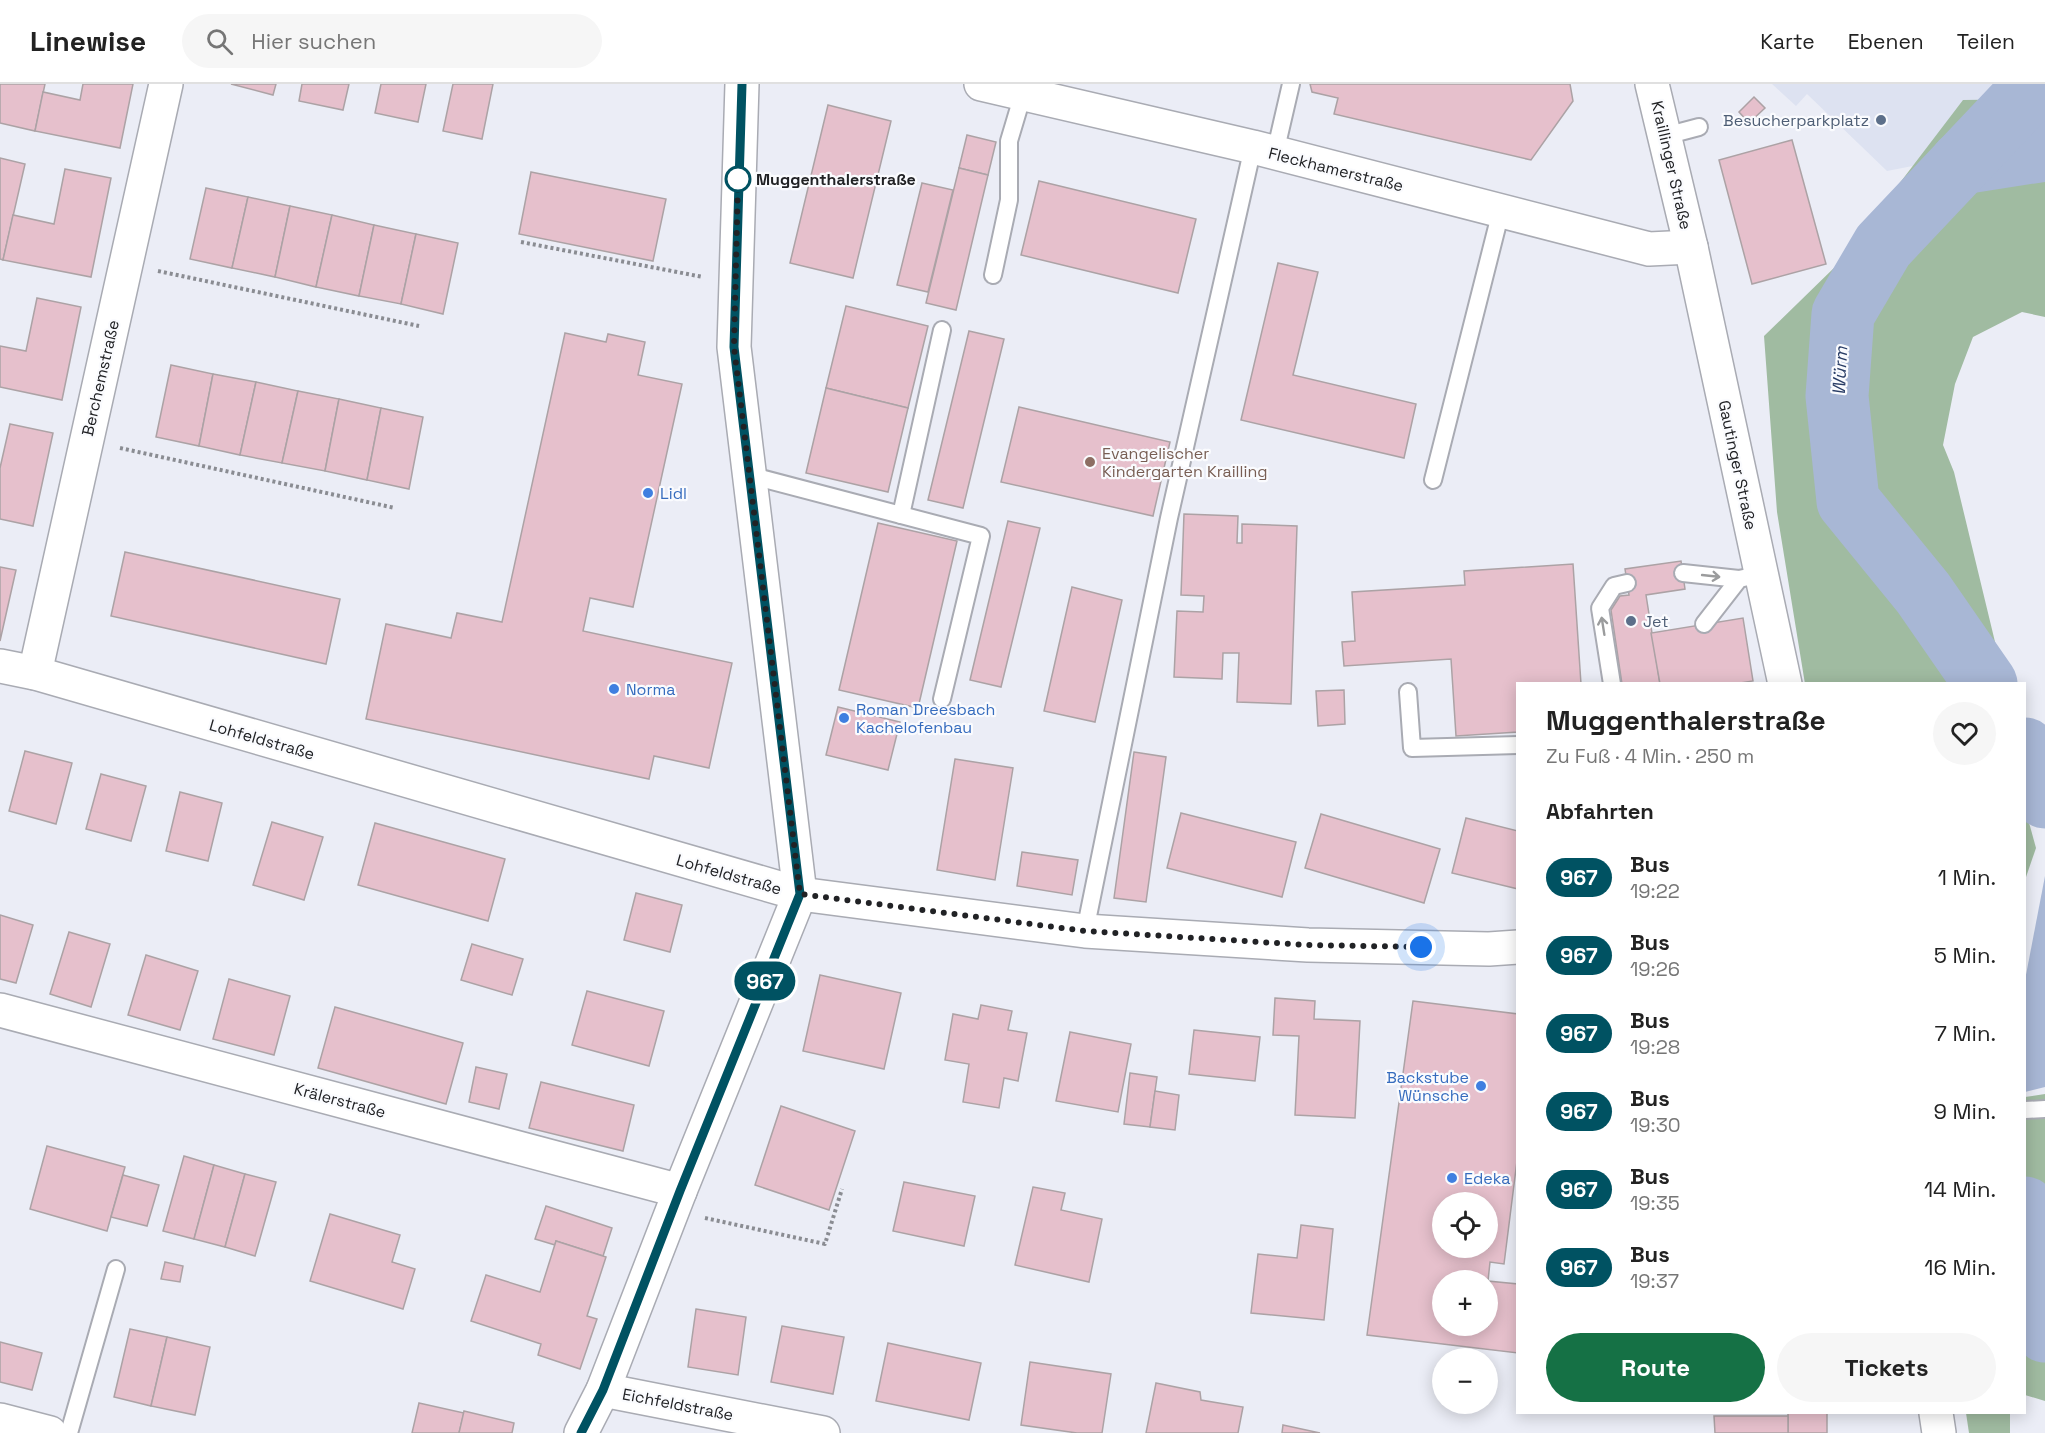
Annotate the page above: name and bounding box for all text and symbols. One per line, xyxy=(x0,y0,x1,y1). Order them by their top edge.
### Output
search box xyxy=(182,14,602,68)
text: Linewise xyxy=(30,23,146,59)
icon: search xyxy=(203,25,236,58)
text: Hier suchen xyxy=(251,27,376,55)
text: Karte xyxy=(1760,28,1815,55)
text: Ebenen xyxy=(1848,28,1924,55)
text: Teilen xyxy=(1957,28,2015,55)
street label: Kraillinger Straße xyxy=(1646,99,1697,232)
place label: Besucherparkplatz xyxy=(1723,110,1869,131)
marker: Besucherparkplatz xyxy=(1874,113,1888,127)
street label: Fleckhamerstraße xyxy=(1266,143,1406,196)
marker: Muggenthalerstraße xyxy=(725,166,751,192)
place label: Muggenthalerstraße xyxy=(756,169,916,190)
street label: Berchemstraße xyxy=(77,318,124,438)
water label: Würm xyxy=(1827,345,1852,396)
street label: Gautinger Straße xyxy=(1714,398,1762,532)
place label: Evangelischer Kindergarten Krailling xyxy=(1102,443,1267,482)
marker: Evangelischer Kindergarten Krailling xyxy=(1083,455,1097,469)
place label: Lidl xyxy=(660,483,687,504)
marker: Lidl xyxy=(641,486,655,500)
one-way arrow xyxy=(1700,571,1720,582)
place label: Jet xyxy=(1643,611,1669,632)
marker: Jet xyxy=(1624,614,1638,628)
one-way arrow xyxy=(1597,617,1608,637)
place label: Norma xyxy=(626,679,676,700)
marker: Norma xyxy=(607,682,621,696)
place label: Roman Dreesbach Kachelofenbau xyxy=(856,699,995,738)
text: Muggenthalerstraße xyxy=(1546,702,1826,738)
button: heart xyxy=(1933,702,1996,765)
marker: Roman Dreesbach Kachelofenbau xyxy=(837,711,851,725)
street label: Lohfeldstraße xyxy=(207,714,317,765)
text: Zu Fuß · 4 Min. · 250 m xyxy=(1546,743,1754,769)
text: Abfahrten xyxy=(1546,797,1654,825)
street label: Lohfeldstraße xyxy=(674,849,784,900)
text: Bus xyxy=(1630,850,1670,878)
text: 1 Min. xyxy=(1938,863,1996,891)
text: 967 xyxy=(1560,864,1598,891)
text: 19:22 xyxy=(1630,878,1680,904)
text: Bus xyxy=(1630,928,1670,956)
your location xyxy=(1406,932,1436,962)
text: 5 Min. xyxy=(1934,941,1996,969)
text: 967 xyxy=(1560,942,1598,969)
text: 19:26 xyxy=(1630,956,1680,982)
line badge: 967 xyxy=(730,962,800,1000)
text: 967 xyxy=(746,968,784,995)
text: Bus xyxy=(1630,1006,1670,1034)
text: 7 Min. xyxy=(1934,1019,1996,1047)
text: 967 xyxy=(1560,1020,1598,1047)
text: 19:28 xyxy=(1630,1034,1680,1060)
place label: Backstube Wünsche xyxy=(1386,1067,1469,1106)
street label: Krälerstraße xyxy=(292,1078,388,1123)
marker: Backstube Wünsche xyxy=(1474,1079,1488,1093)
text: Bus xyxy=(1630,1084,1670,1112)
text: 9 Min. xyxy=(1933,1097,1996,1125)
text: 967 xyxy=(1560,1098,1598,1125)
text: 19:30 xyxy=(1630,1112,1681,1138)
text: Bus xyxy=(1630,1162,1670,1190)
place label: Edeka xyxy=(1464,1168,1510,1189)
marker: Edeka xyxy=(1445,1171,1459,1185)
text: 14 Min. xyxy=(1924,1175,1996,1203)
text: 967 xyxy=(1560,1176,1598,1203)
text: 19:35 xyxy=(1630,1190,1680,1216)
map controls xyxy=(1432,1192,1498,1414)
button: locate xyxy=(1432,1192,1498,1258)
text: Bus xyxy=(1630,1240,1670,1268)
text: 16 Min. xyxy=(1924,1253,1996,1281)
text: 967 xyxy=(1560,1254,1598,1281)
text: 19:37 xyxy=(1630,1268,1679,1294)
button: + xyxy=(1432,1270,1498,1336)
button: Route xyxy=(1546,1333,1765,1402)
button: Tickets xyxy=(1777,1333,1996,1402)
button: − xyxy=(1432,1348,1498,1414)
street label: Eichfeldstraße xyxy=(621,1383,735,1426)

